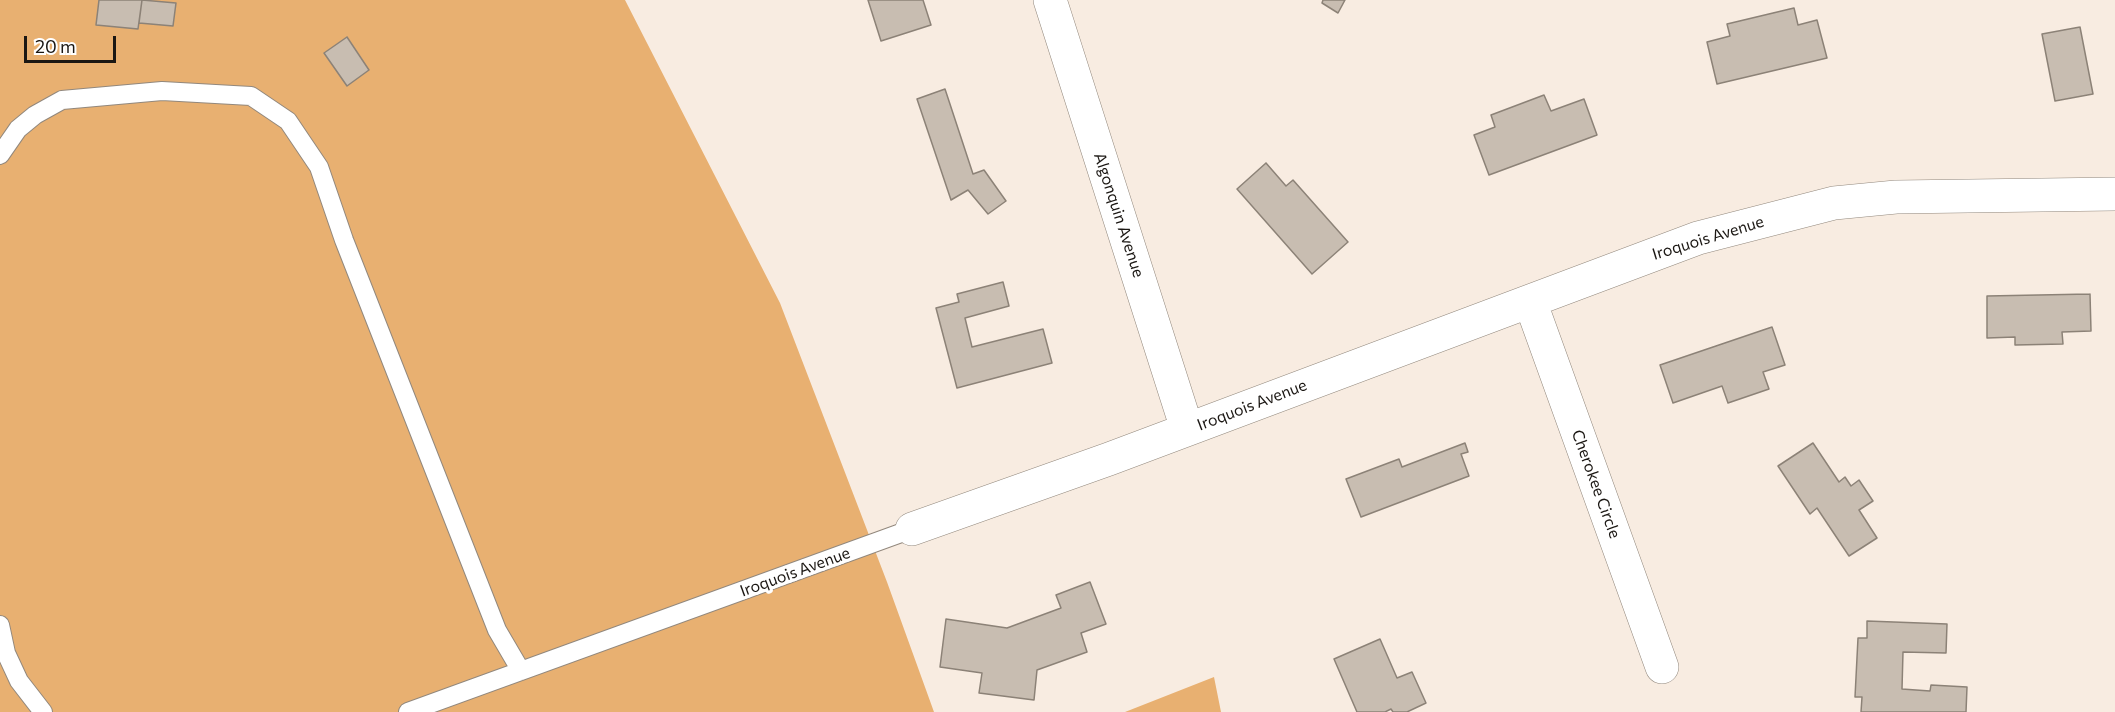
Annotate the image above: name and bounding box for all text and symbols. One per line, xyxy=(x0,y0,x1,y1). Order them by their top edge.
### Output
scale bar xyxy=(27,24,118,62)
text: 20 m xyxy=(35,35,76,57)
street label: Algonquin Avenue xyxy=(1090,150,1148,280)
street label: Iroquois Avenue xyxy=(1650,212,1766,264)
street label: Iroquois Avenue xyxy=(1195,375,1309,435)
street label: Cherokee Circle xyxy=(1567,427,1625,541)
street label: Iroquois Avenue xyxy=(737,543,853,601)

